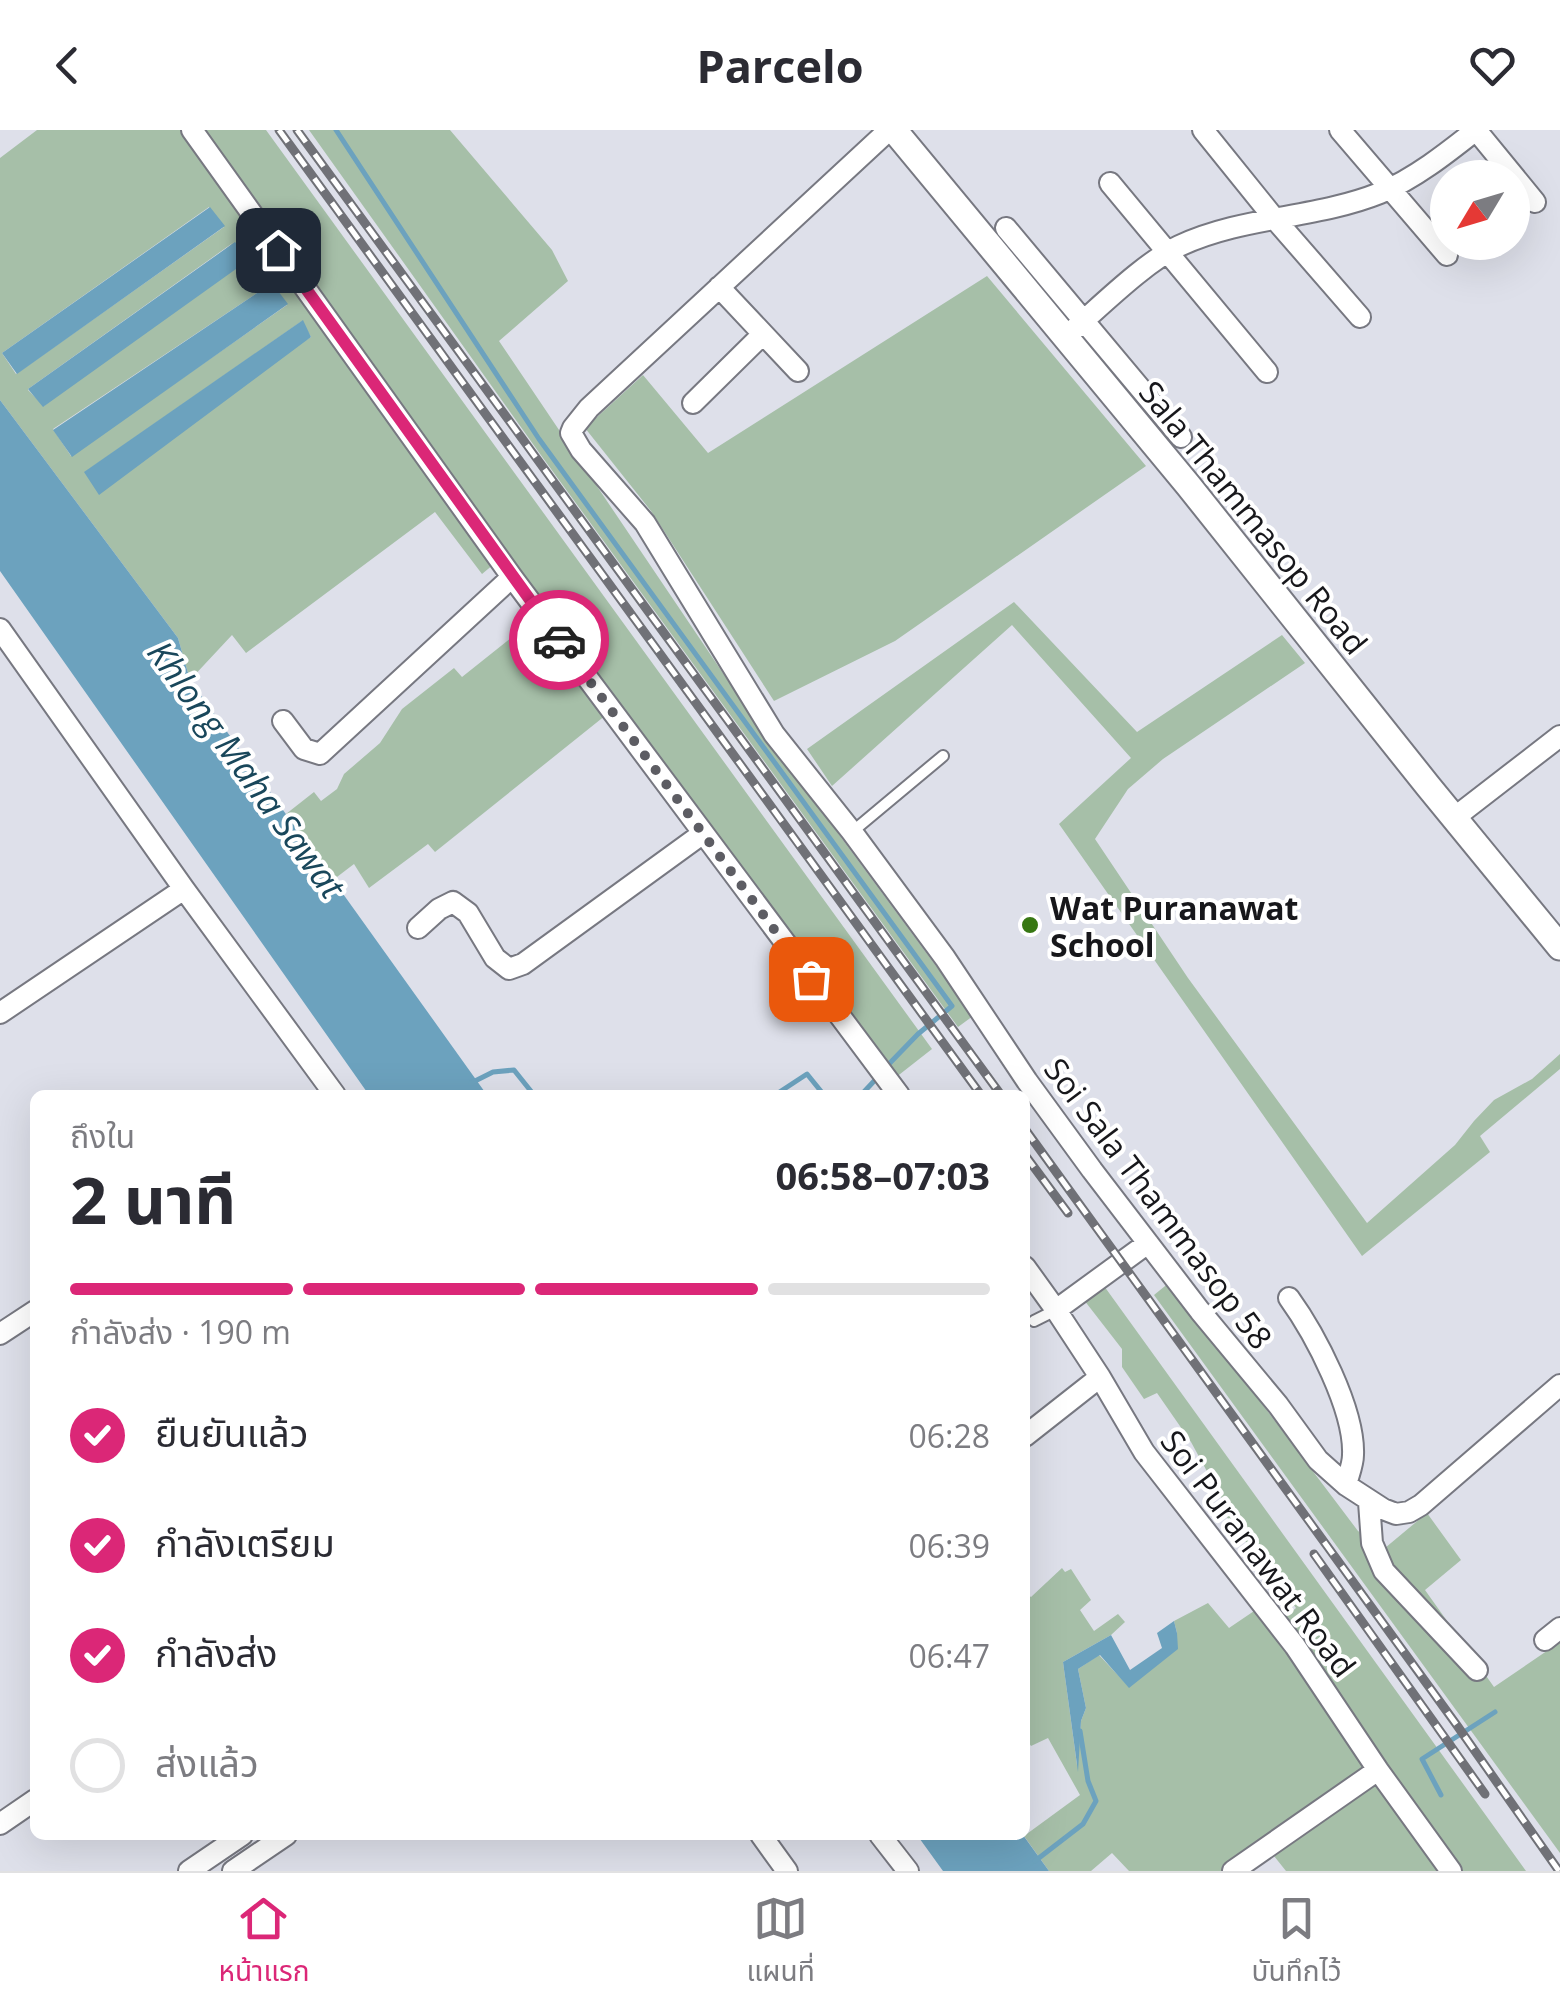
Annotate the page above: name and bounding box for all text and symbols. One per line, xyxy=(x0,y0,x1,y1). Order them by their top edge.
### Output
text: Parcelo xyxy=(696,35,864,96)
icon: back xyxy=(40,38,95,93)
icon: heart xyxy=(1465,38,1520,93)
north arrow xyxy=(1430,160,1530,260)
map controls xyxy=(1430,160,1530,260)
pin xyxy=(236,208,321,293)
icon: home xyxy=(251,223,306,278)
street label: Sala Thammasop Road xyxy=(1130,371,1378,663)
courier xyxy=(509,590,609,690)
icon: car xyxy=(532,613,587,668)
water label: Khlong Maha Sawat xyxy=(138,631,357,908)
place label: Wat Puranawat School xyxy=(1050,886,1298,966)
marker: Wat Puranawat School xyxy=(1019,914,1041,936)
pin xyxy=(769,937,854,1022)
icon: bag xyxy=(784,952,839,1007)
street label: Soi Sala Thammasop 58 xyxy=(1035,1049,1283,1357)
text: ถึงใน xyxy=(70,1114,135,1157)
text: 06:58–07:03 xyxy=(776,1149,990,1201)
text: 2 นาที xyxy=(70,1155,236,1243)
text: กำลังส่ง · 190 m xyxy=(70,1310,291,1353)
text: ยืนยันแล้ว xyxy=(155,1406,308,1458)
icon: check xyxy=(70,1408,125,1463)
text: 06:28 xyxy=(908,1414,990,1457)
street label: Soi Puranawat Road xyxy=(1152,1421,1366,1685)
text: กำลังเตรียม xyxy=(155,1516,335,1568)
icon: check xyxy=(70,1518,125,1573)
text: 06:39 xyxy=(908,1524,990,1567)
text: กำลังส่ง xyxy=(155,1626,277,1678)
icon: check xyxy=(70,1628,125,1683)
text: 06:47 xyxy=(908,1634,990,1677)
text: ส่งแล้ว xyxy=(155,1736,259,1788)
tab: หน้าแรก xyxy=(218,1891,310,1994)
tab: แผนที่ xyxy=(746,1891,815,1994)
tab: บันทึกไว้ xyxy=(1252,1891,1342,1994)

